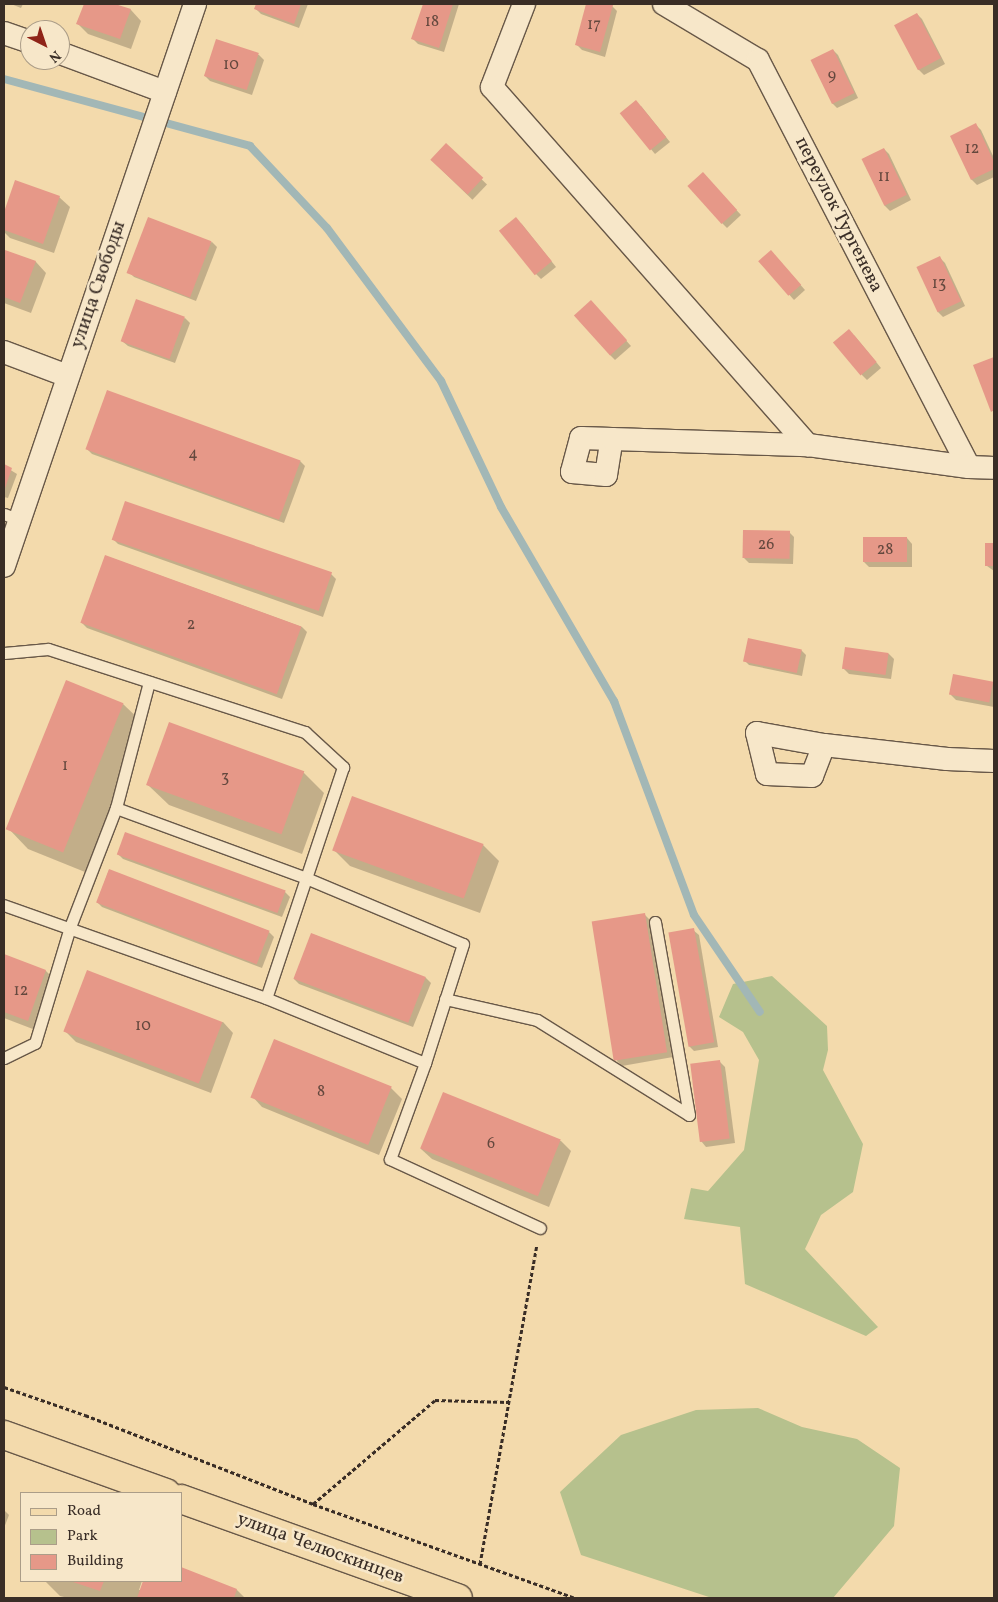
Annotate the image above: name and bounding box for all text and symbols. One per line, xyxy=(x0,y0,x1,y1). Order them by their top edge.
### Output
house number: 18 xyxy=(425,12,439,32)
house number: 17 xyxy=(587,15,601,35)
north arrow xyxy=(20,20,70,70)
text: N xyxy=(44,45,65,66)
house number: 10 xyxy=(223,55,239,75)
house number: 9 xyxy=(828,66,836,86)
street label: переулок Тургенева xyxy=(789,133,887,297)
house number: 12 xyxy=(965,139,979,159)
house number: 11 xyxy=(878,167,890,187)
street label: улица Свободы xyxy=(67,218,131,352)
house number: 13 xyxy=(932,274,946,294)
house number: 4 xyxy=(188,444,198,464)
house number: 26 xyxy=(758,535,774,555)
house number: 28 xyxy=(877,540,893,560)
house number: 2 xyxy=(187,615,195,635)
house number: 1 xyxy=(62,756,68,776)
house number: 3 xyxy=(221,768,229,788)
house number: 12 xyxy=(14,981,28,1001)
house number: 10 xyxy=(135,1016,151,1036)
house number: 8 xyxy=(317,1082,325,1102)
house number: 6 xyxy=(487,1134,495,1154)
legend xyxy=(20,1492,182,1582)
text: Road xyxy=(67,1501,101,1522)
street label: улица Челюскинцев xyxy=(233,1508,407,1590)
text: Park xyxy=(67,1526,98,1547)
text: Building xyxy=(67,1551,123,1572)

